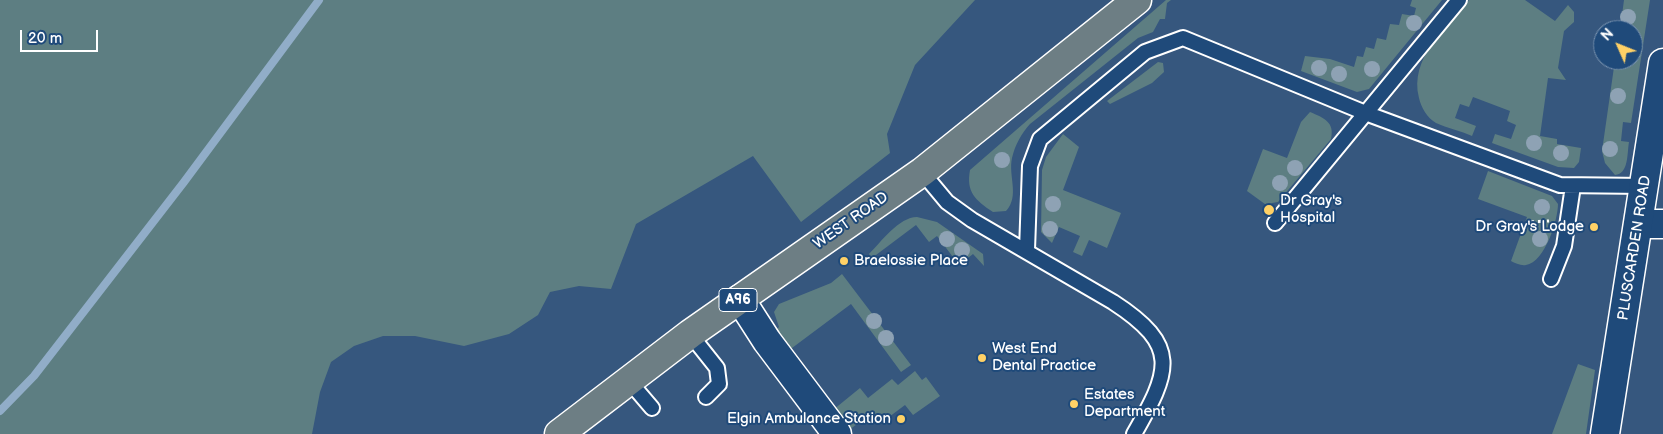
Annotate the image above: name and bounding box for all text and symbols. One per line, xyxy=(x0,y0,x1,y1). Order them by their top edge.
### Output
scale bar xyxy=(22,20,100,52)
north arrow xyxy=(1593,20,1643,70)
text: N xyxy=(1598,25,1617,45)
text: 20 m xyxy=(28,29,62,48)
street label: PLUSCARDEN ROAD xyxy=(1615,174,1655,322)
street label: WEST ROAD xyxy=(810,189,892,253)
place label: Dr Gray's Hospital xyxy=(1280,192,1342,227)
marker: Dr Gray's Hospital xyxy=(1262,203,1276,217)
place label: Dr Gray's Lodge xyxy=(1475,218,1584,236)
marker: Dr Gray's Lodge xyxy=(1588,221,1600,233)
place label: Braelossie Place xyxy=(854,252,968,270)
marker: Braelossie Place xyxy=(838,255,850,267)
road number: A96 xyxy=(719,288,757,312)
place label: West End Dental Practice xyxy=(992,340,1096,375)
marker: West End Dental Practice xyxy=(976,352,988,364)
place label: Estates Department xyxy=(1084,386,1165,421)
marker: Estates Department xyxy=(1068,398,1080,410)
place label: Elgin Ambulance Station xyxy=(727,410,891,428)
marker: Elgin Ambulance Station xyxy=(895,413,907,425)

